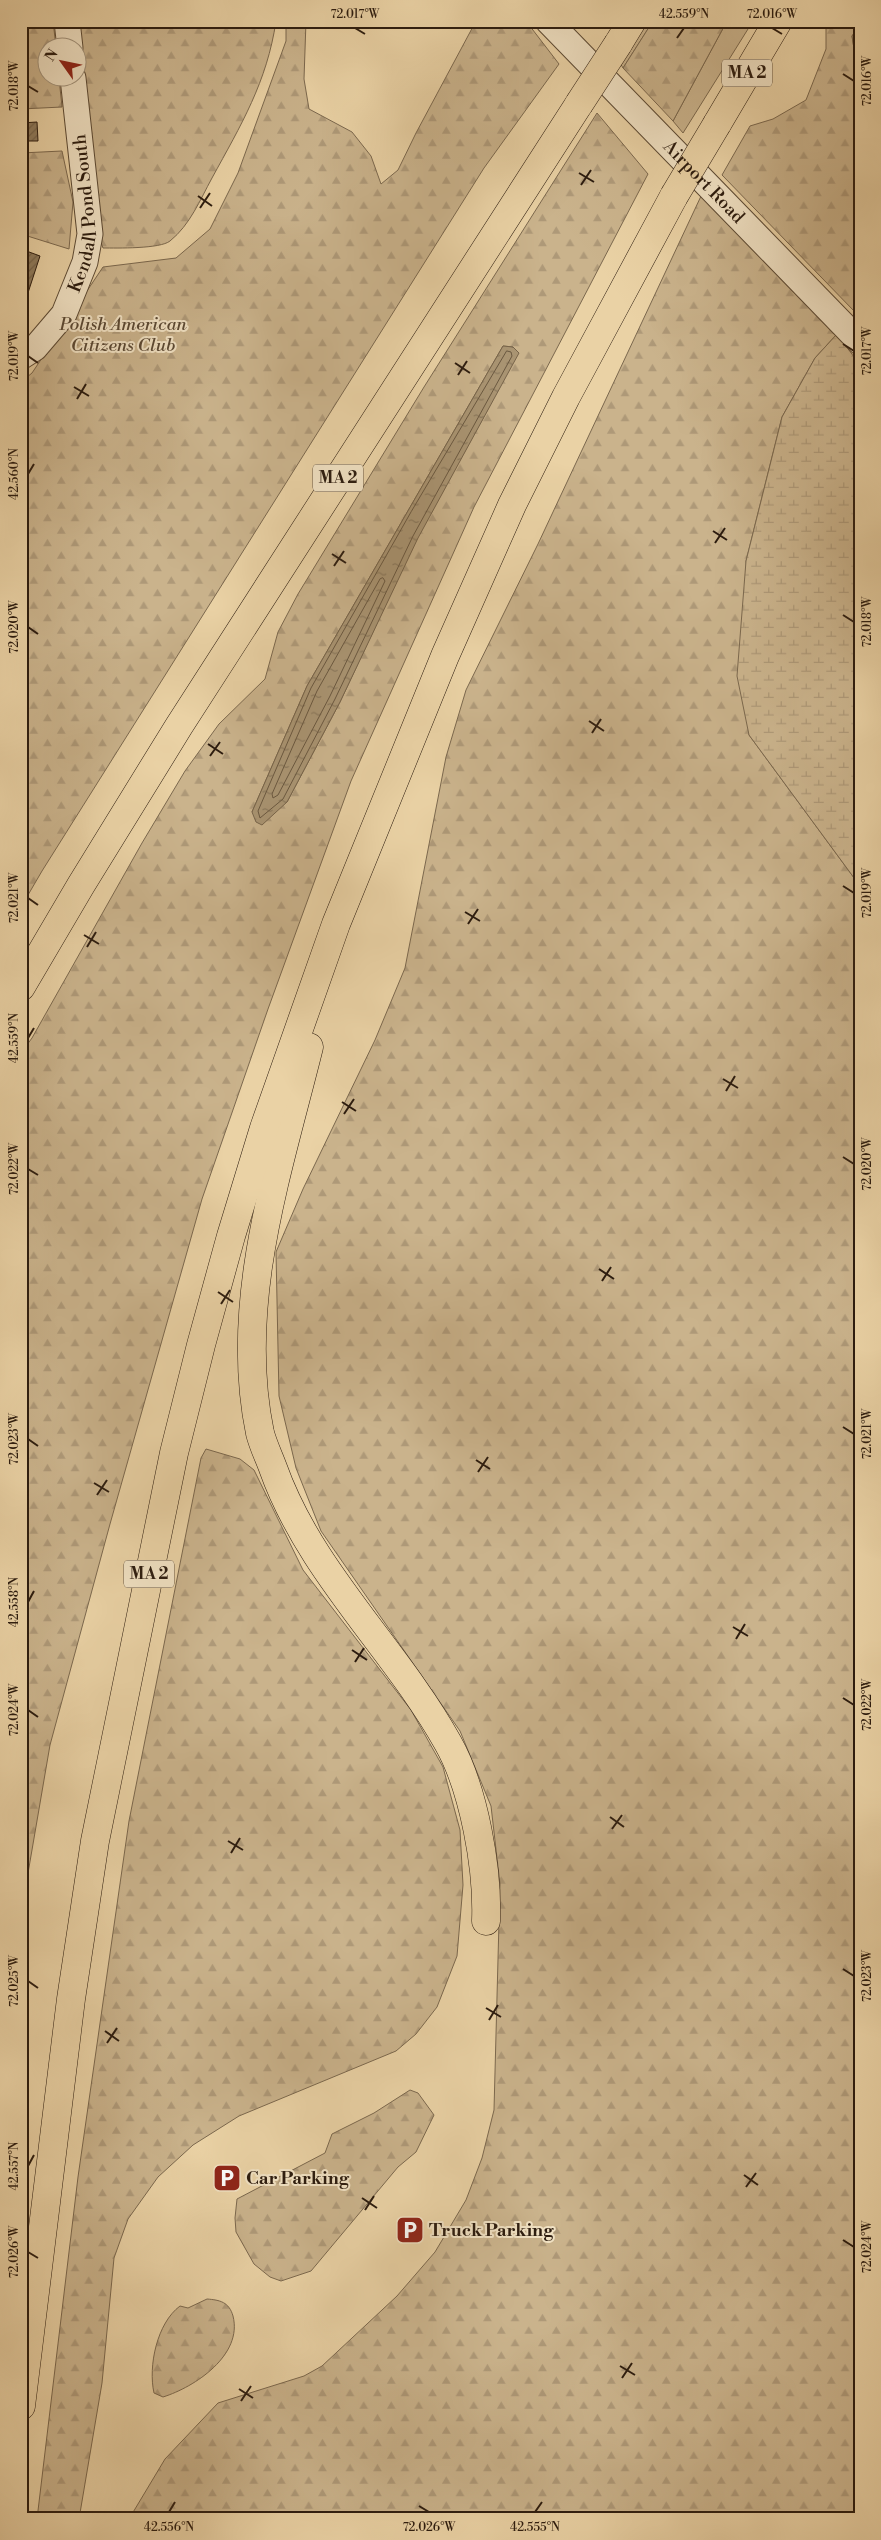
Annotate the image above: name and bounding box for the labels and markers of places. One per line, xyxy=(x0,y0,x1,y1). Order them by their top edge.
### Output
parking icon: Car Parking xyxy=(212,2163,242,2193)
place label: Car Parking xyxy=(246,2167,350,2190)
parking icon: Truck Parking xyxy=(395,2215,425,2245)
place label: Truck Parking xyxy=(429,2219,554,2242)

